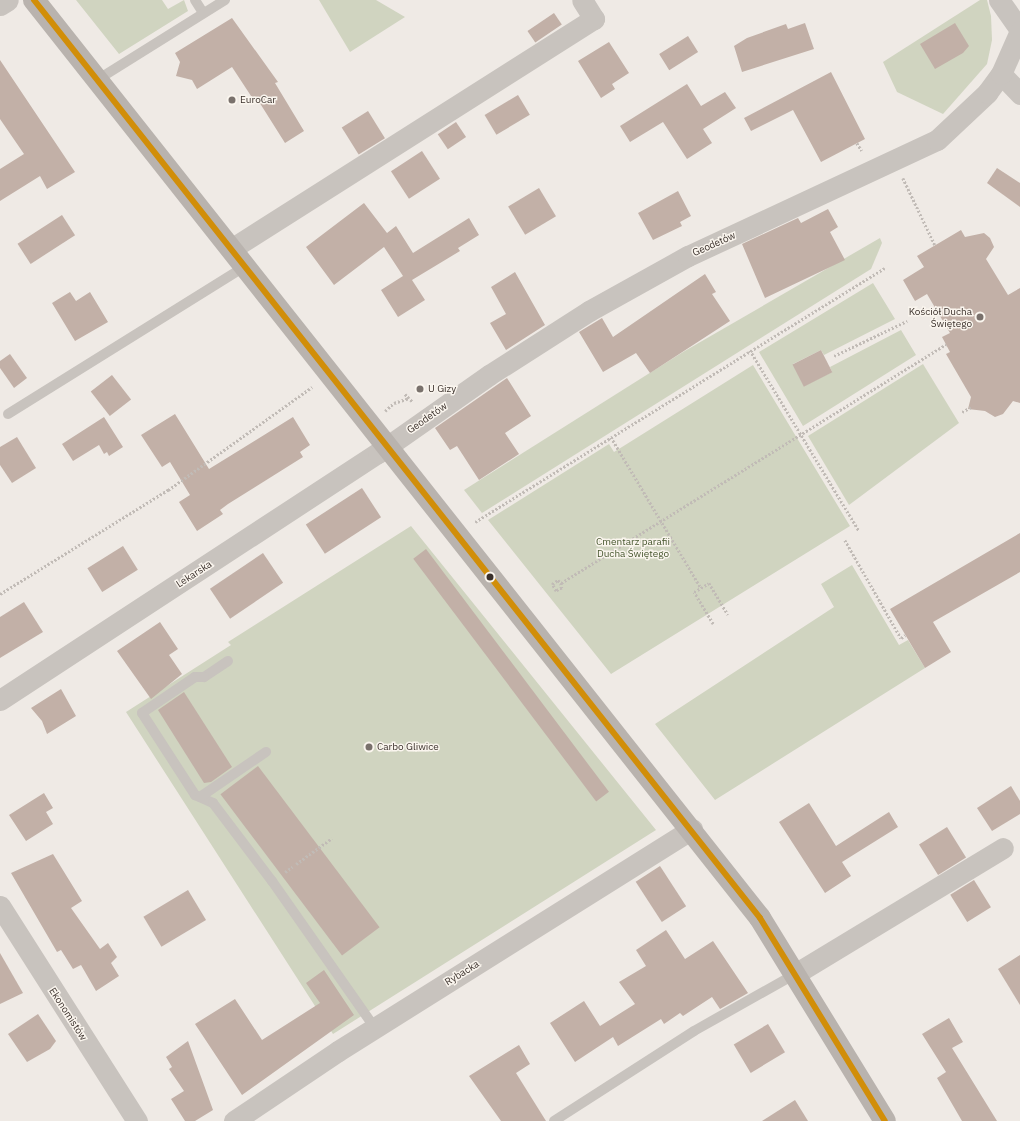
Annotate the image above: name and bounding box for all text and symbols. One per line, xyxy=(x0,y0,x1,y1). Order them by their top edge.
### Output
place label: EuroCar xyxy=(240,94,276,106)
marker: EuroCar xyxy=(227,95,237,105)
street label: Geodetów xyxy=(691,229,737,259)
place label: Kościół Ducha Świętego xyxy=(909,305,972,328)
marker: Kościół Ducha Świętego xyxy=(975,312,985,322)
place label: U Gizy xyxy=(428,383,456,395)
marker: U Gizy xyxy=(415,384,425,394)
street label: Geodetów xyxy=(405,400,449,436)
park label: Cmentarz parafii Ducha Świętego xyxy=(596,535,670,558)
street label: Lekarska xyxy=(174,558,214,590)
unlabelled marker xyxy=(485,572,495,582)
place label: Carbo Gliwice xyxy=(377,741,439,753)
marker: Carbo Gliwice xyxy=(364,742,374,752)
street label: Rybacka xyxy=(443,958,481,988)
street label: Ekonomistów xyxy=(46,985,90,1043)

